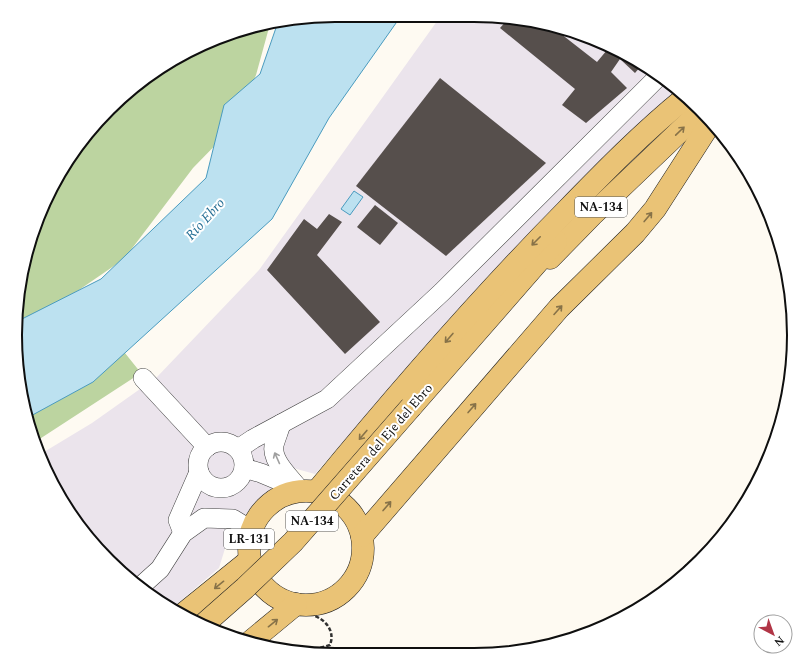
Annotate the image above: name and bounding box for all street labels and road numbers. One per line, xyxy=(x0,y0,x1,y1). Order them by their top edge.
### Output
road number: NA-134 xyxy=(575,197,627,217)
street label: Carretera del Eje del Ebro xyxy=(324,379,438,505)
road number: NA-134 xyxy=(286,511,338,531)
road number: LR-131 xyxy=(224,529,274,549)

